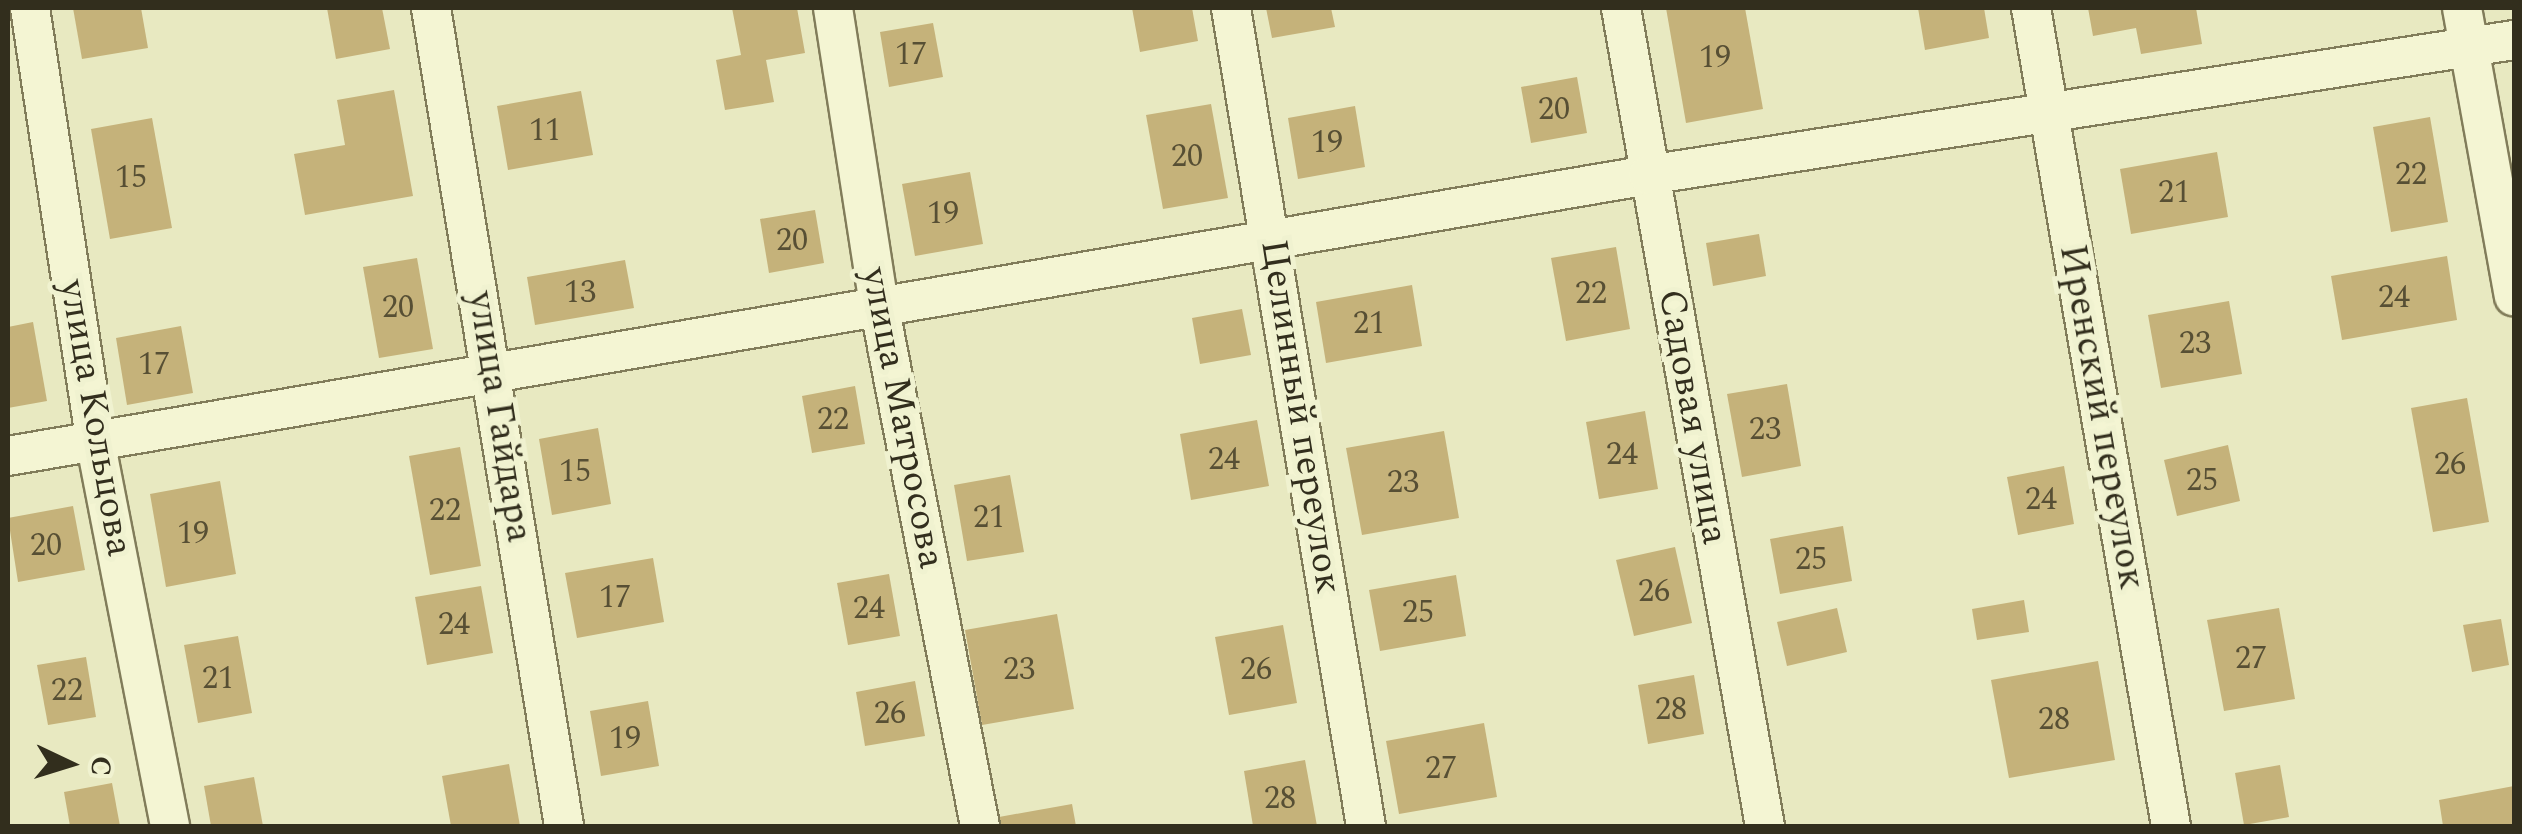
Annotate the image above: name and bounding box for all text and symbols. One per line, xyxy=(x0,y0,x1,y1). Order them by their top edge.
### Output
house number: 17 xyxy=(895,36,927,74)
house number: 19 xyxy=(1699,39,1731,77)
house number: 20 xyxy=(1538,91,1570,129)
house number: 11 xyxy=(529,112,561,150)
house number: 19 xyxy=(1311,124,1343,162)
house number: 20 xyxy=(1171,138,1203,176)
house number: 22 xyxy=(2395,156,2427,194)
house number: 15 xyxy=(115,159,147,197)
house number: 21 xyxy=(2158,174,2190,212)
house number: 19 xyxy=(927,195,959,233)
house number: 20 xyxy=(776,222,808,260)
street label: Целинный переулок xyxy=(1249,237,1351,597)
street label: Иренский переулок xyxy=(2048,241,2154,593)
street label: улица Матросова xyxy=(850,264,954,572)
house number: 13 xyxy=(564,274,596,312)
house number: 22 xyxy=(1575,275,1607,313)
street label: улица Кольцова xyxy=(48,276,142,560)
house number: 24 xyxy=(2378,279,2410,317)
street label: Садовая улица xyxy=(1647,286,1737,548)
street label: улица Гайдара xyxy=(457,288,541,546)
house number: 20 xyxy=(382,289,414,327)
house number: 21 xyxy=(1353,305,1385,343)
house number: 23 xyxy=(2179,325,2211,363)
house number: 17 xyxy=(138,346,170,384)
house number: 22 xyxy=(817,401,849,439)
house number: 23 xyxy=(1749,411,1781,449)
house number: 24 xyxy=(1606,436,1638,474)
house number: 24 xyxy=(1208,441,1240,479)
house number: 26 xyxy=(2434,446,2466,484)
house number: 15 xyxy=(559,453,591,491)
house number: 25 xyxy=(2186,462,2218,500)
house number: 23 xyxy=(1387,464,1419,502)
house number: 24 xyxy=(2025,481,2057,519)
house number: 22 xyxy=(429,492,461,530)
house number: 21 xyxy=(973,499,1005,537)
house number: 19 xyxy=(177,515,209,553)
house number: 20 xyxy=(30,527,62,565)
house number: 25 xyxy=(1795,541,1827,579)
house number: 26 xyxy=(1638,573,1670,611)
house number: 17 xyxy=(599,579,631,617)
house number: 24 xyxy=(853,590,885,628)
house number: 25 xyxy=(1402,594,1434,632)
house number: 24 xyxy=(438,606,470,644)
house number: 27 xyxy=(2235,640,2267,678)
house number: 23 xyxy=(1003,651,1035,689)
house number: 26 xyxy=(1240,651,1272,689)
house number: 21 xyxy=(202,660,234,698)
house number: 22 xyxy=(51,672,83,710)
house number: 28 xyxy=(1655,691,1687,729)
house number: 26 xyxy=(874,695,906,733)
house number: 28 xyxy=(2038,701,2070,739)
north arrow xyxy=(20,714,120,814)
house number: 19 xyxy=(609,720,641,758)
house number: 27 xyxy=(1425,750,1457,788)
text: С xyxy=(78,755,123,778)
house number: 28 xyxy=(1264,780,1296,818)

